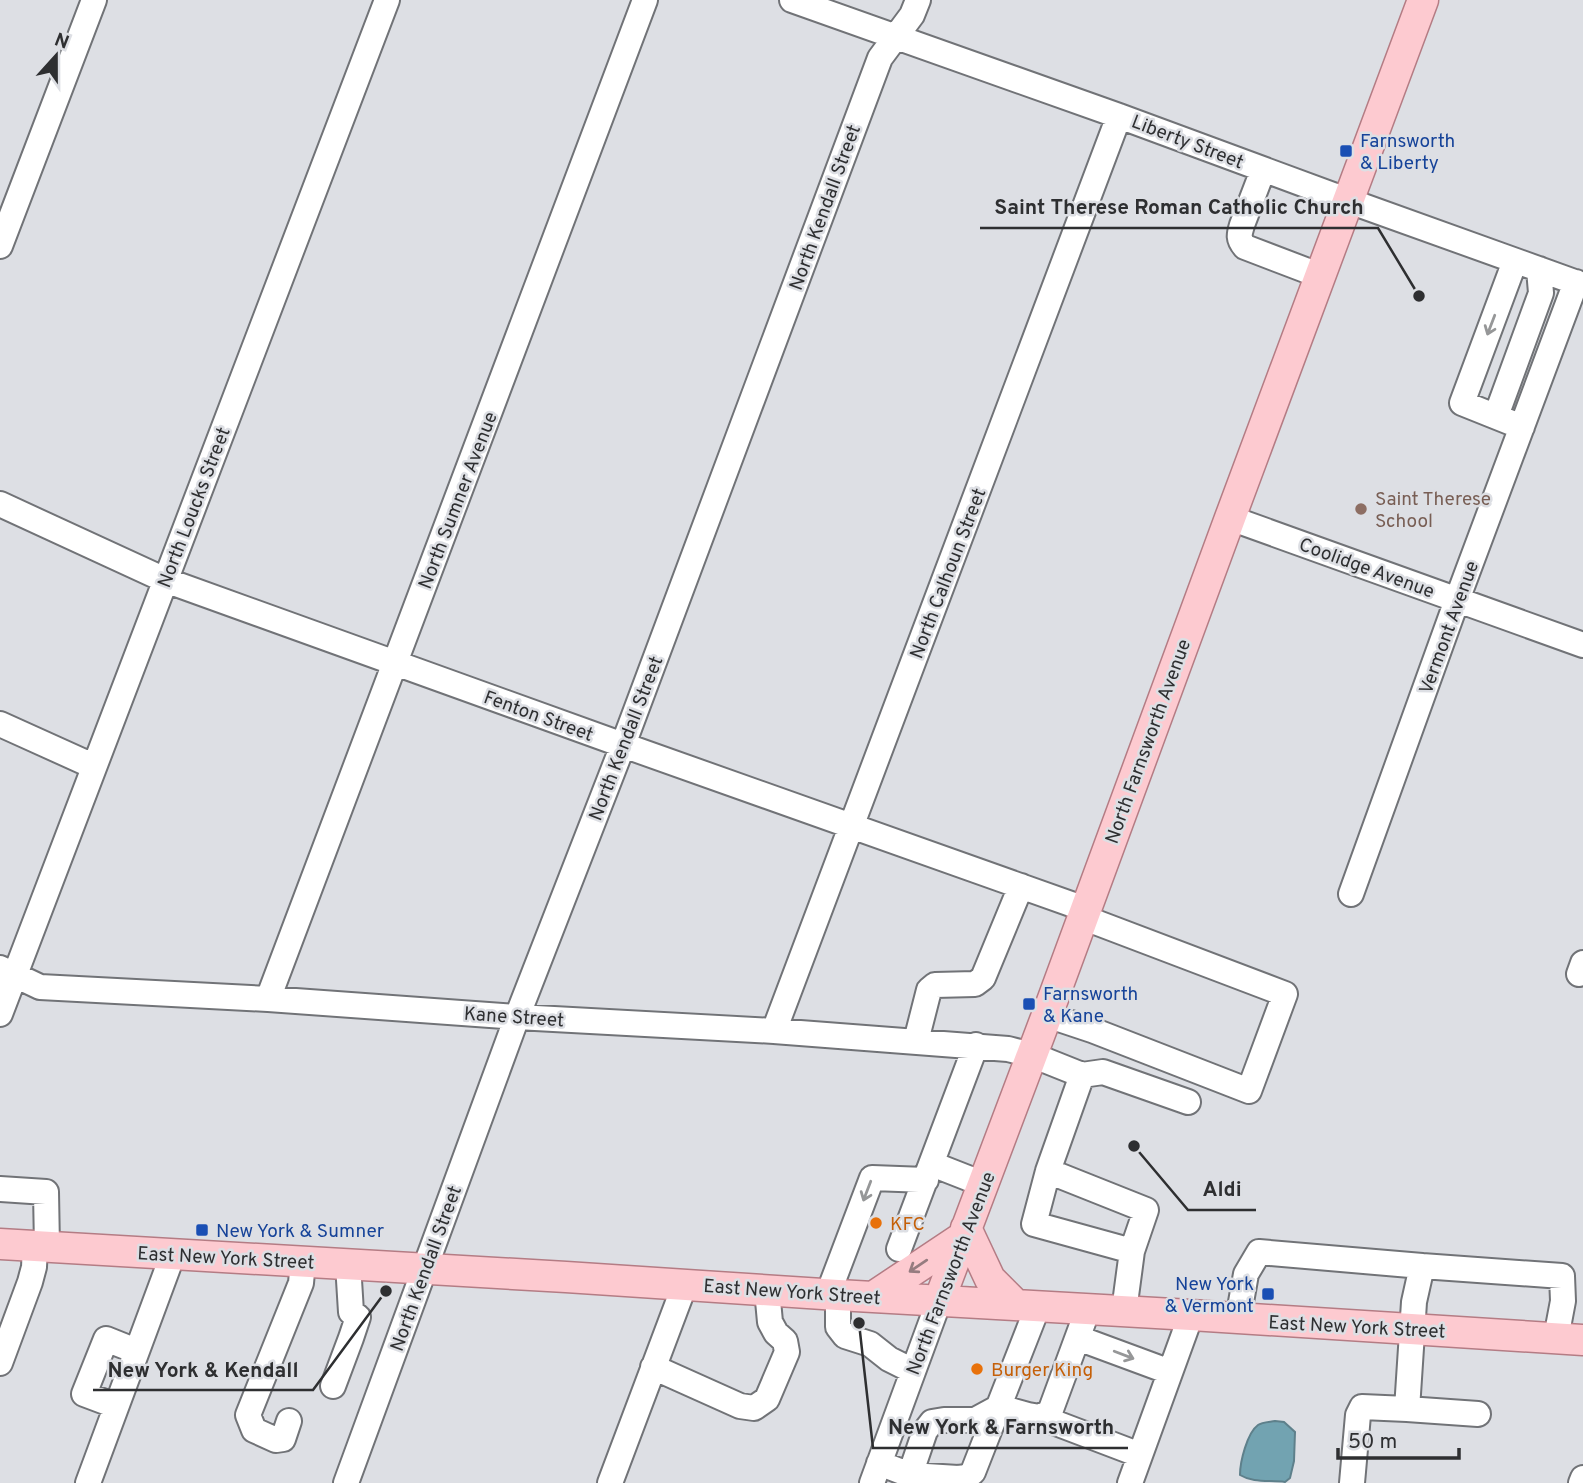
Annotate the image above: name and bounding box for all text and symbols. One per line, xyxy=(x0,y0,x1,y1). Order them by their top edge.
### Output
north arrow xyxy=(21,21,91,91)
text: N xyxy=(51,28,72,56)
street label: Liberty Street xyxy=(1128,110,1247,175)
street label: North Kendall Street xyxy=(785,122,867,294)
place label: Farnsworth & Liberty xyxy=(1360,130,1455,176)
marker: Farnsworth & Liberty xyxy=(1338,143,1354,159)
callout: Saint Therese Roman Catholic Church xyxy=(980,186,1378,228)
text: Saint Therese Roman Catholic Church xyxy=(994,195,1364,222)
one-way arrow xyxy=(1484,313,1497,335)
street label: North Sumner Avenue xyxy=(414,409,504,593)
street label: North Loucks Street xyxy=(153,424,237,592)
street label: North Calhoun Street xyxy=(905,485,992,662)
place label: Saint Therese School xyxy=(1375,488,1491,534)
marker: Saint Therese School xyxy=(1353,501,1369,517)
street label: Coolidge Avenue xyxy=(1295,533,1437,605)
street label: Vermont Avenue xyxy=(1415,558,1485,698)
street label: North Farnsworth Avenue xyxy=(1101,636,1197,847)
street label: North Kendall Street xyxy=(584,653,669,824)
street label: Fenton Street xyxy=(480,686,596,748)
place label: Farnsworth & Kane xyxy=(1043,983,1138,1029)
marker: Farnsworth & Kane xyxy=(1021,996,1037,1012)
street label: Kane Street xyxy=(463,1003,565,1033)
callout: Aldi xyxy=(1188,1168,1256,1210)
street label: North Farnsworth Avenue xyxy=(902,1169,1002,1379)
text: Aldi xyxy=(1202,1177,1242,1204)
one-way arrow xyxy=(860,1180,873,1202)
street label: North Kendall Street xyxy=(386,1183,468,1355)
place label: KFC xyxy=(890,1213,925,1237)
marker: KFC xyxy=(868,1215,884,1231)
place label: New York & Sumner xyxy=(216,1220,385,1244)
marker: New York & Sumner xyxy=(194,1222,210,1238)
street label: East New York Street xyxy=(137,1242,315,1276)
one-way arrow xyxy=(909,1259,928,1274)
place label: New York & Vermont xyxy=(1165,1273,1254,1319)
street label: East New York Street xyxy=(702,1275,881,1311)
marker: New York & Vermont xyxy=(1260,1286,1276,1302)
street label: East New York Street xyxy=(1268,1311,1446,1345)
callout: New York & Kendall xyxy=(93,1348,313,1390)
one-way arrow xyxy=(1113,1350,1135,1363)
text: New York & Kendall xyxy=(107,1358,299,1385)
place label: Burger King xyxy=(991,1359,1093,1383)
marker: Burger King xyxy=(969,1361,985,1377)
callout: New York & Farnsworth xyxy=(873,1406,1128,1448)
text: New York & Farnsworth xyxy=(888,1415,1114,1442)
scale bar xyxy=(1338,1416,1459,1460)
text: 50 m xyxy=(1348,1429,1397,1456)

